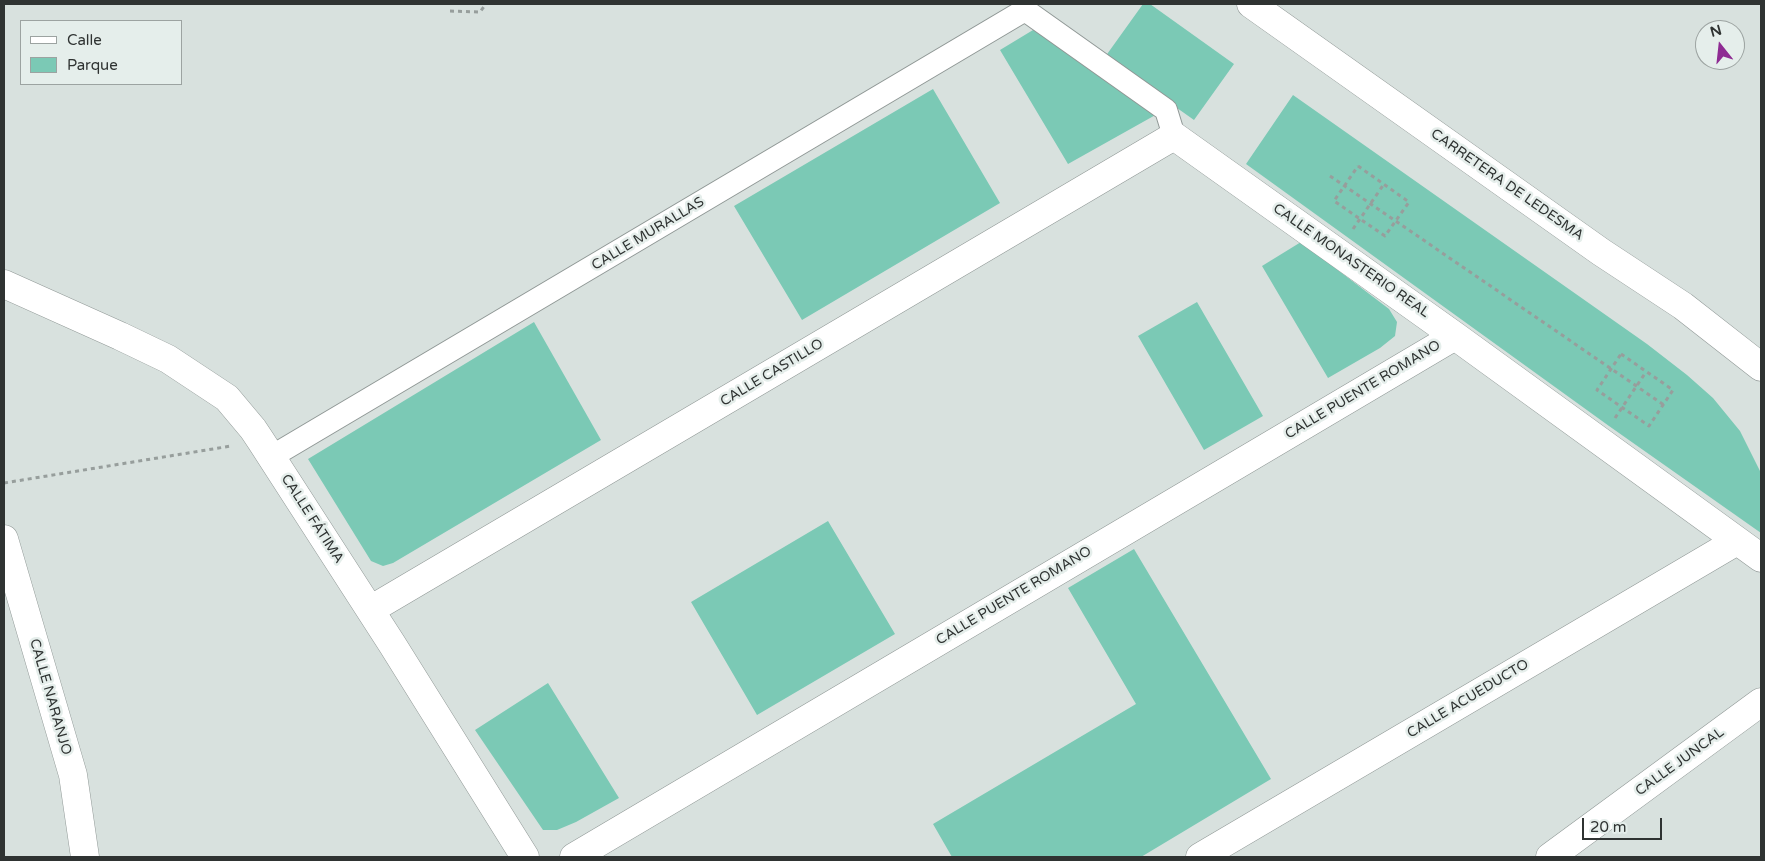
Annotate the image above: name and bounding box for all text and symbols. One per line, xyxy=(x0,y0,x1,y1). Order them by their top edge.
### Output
legend xyxy=(20,20,182,85)
north arrow xyxy=(1695,20,1745,70)
text: N xyxy=(1708,21,1724,41)
text: Calle xyxy=(67,31,102,49)
text: Parque xyxy=(67,56,118,74)
street label: CARRETERA DE LEDESMA xyxy=(1427,126,1587,244)
street label: CALLE MURALLAS xyxy=(589,194,707,274)
street label: CALLE MONASTERIO REAL xyxy=(1269,200,1433,322)
street label: CALLE CASTILLO xyxy=(717,336,827,410)
street label: CALLE PUENTE ROMANO xyxy=(1282,337,1444,443)
street label: CALLE FÁTIMA xyxy=(277,471,347,567)
street label: CALLE PUENTE ROMANO xyxy=(933,543,1095,649)
street label: CALLE NARANJO xyxy=(25,637,75,757)
street label: CALLE ACUEDUCTO xyxy=(1404,656,1532,742)
street label: CALLE JUNCAL xyxy=(1632,724,1728,800)
scale bar xyxy=(1585,808,1665,840)
text: 20 m xyxy=(1590,818,1627,836)

